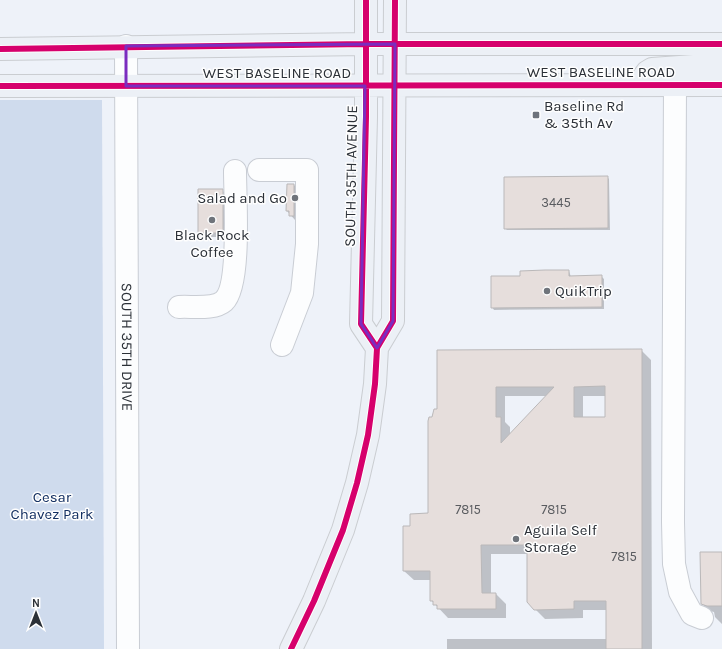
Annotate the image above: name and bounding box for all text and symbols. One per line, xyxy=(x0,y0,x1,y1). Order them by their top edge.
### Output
street label: WEST BASELINE ROAD xyxy=(527,63,675,81)
street label: WEST BASELINE ROAD xyxy=(203,64,351,82)
place label: Baseline Rd & 35th Av xyxy=(544,97,624,132)
street label: SOUTH 35TH AVENUE xyxy=(341,105,361,247)
marker: Baseline Rd & 35th Av xyxy=(531,110,541,120)
place label: Salad and Go xyxy=(197,189,287,207)
marker: Salad and Go xyxy=(290,193,300,203)
house number: 3445 xyxy=(541,195,571,210)
marker: Black Rock Coffee xyxy=(207,215,217,225)
place label: Black Rock Coffee xyxy=(174,226,250,261)
place label: QuikTrip xyxy=(555,282,612,300)
street label: SOUTH 35TH DRIVE xyxy=(118,283,136,411)
marker: QuikTrip xyxy=(542,286,552,296)
park label: Cesar Chavez Park xyxy=(11,488,93,523)
house number: 7815 xyxy=(455,502,481,517)
house number: 7815 xyxy=(541,502,567,517)
place label: Aguila Self Storage xyxy=(524,521,598,556)
marker: Aguila Self Storage xyxy=(511,534,521,544)
house number: 7815 xyxy=(611,549,637,564)
north arrow xyxy=(16,593,56,633)
text: N xyxy=(32,597,40,610)

